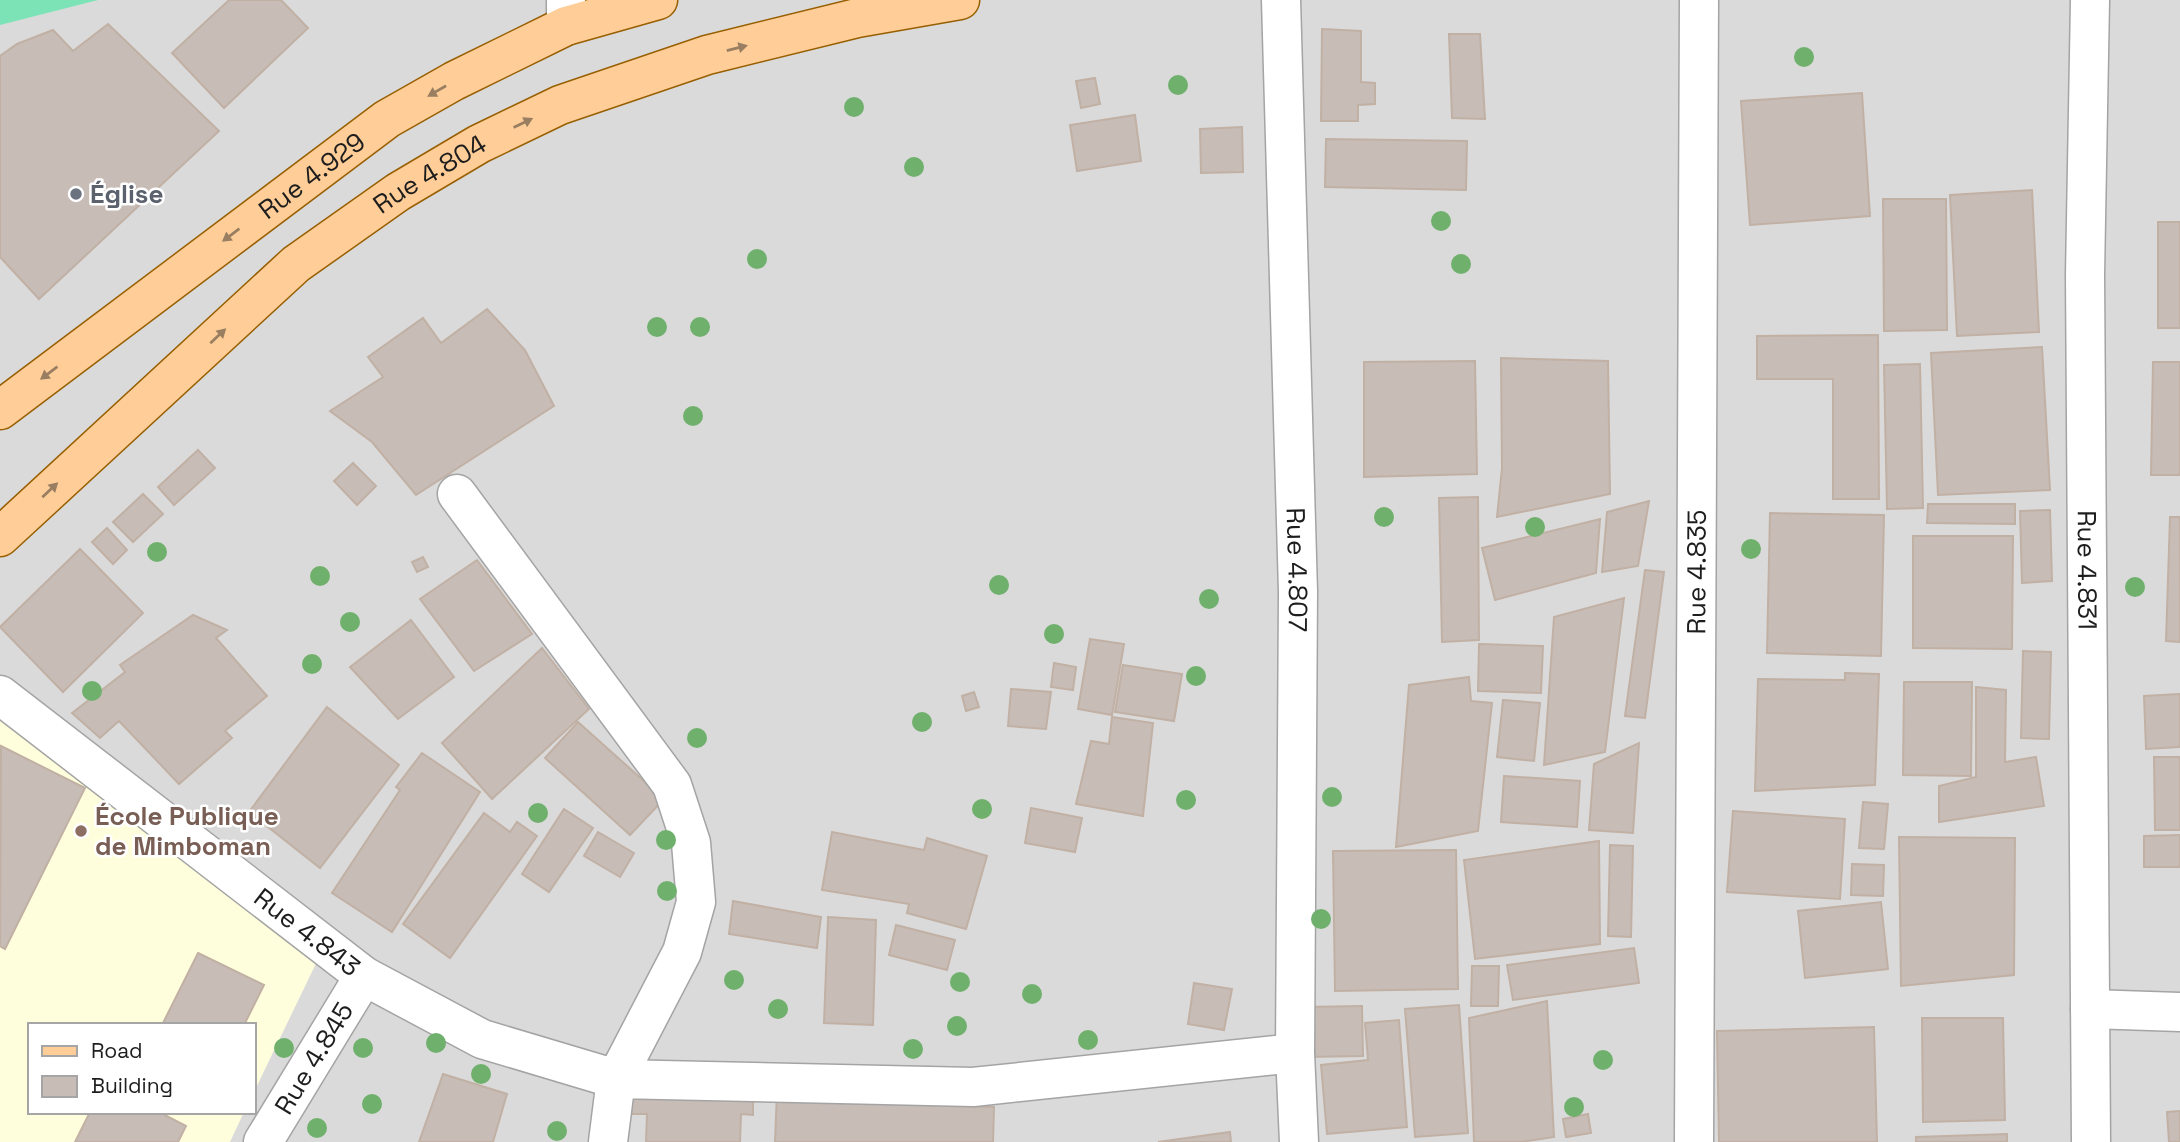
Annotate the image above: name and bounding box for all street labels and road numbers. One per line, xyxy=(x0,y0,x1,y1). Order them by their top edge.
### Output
street label: Rue 4.929 xyxy=(252,125,372,227)
street label: Rue 4.804 xyxy=(366,127,492,221)
street label: Rue 4.807 xyxy=(1279,507,1315,632)
street label: Rue 4.835 xyxy=(1679,510,1714,634)
street label: Rue 4.831 xyxy=(2070,510,2104,630)
street label: Rue 4.843 xyxy=(247,880,367,984)
street label: Rue 4.845 xyxy=(267,996,361,1121)

